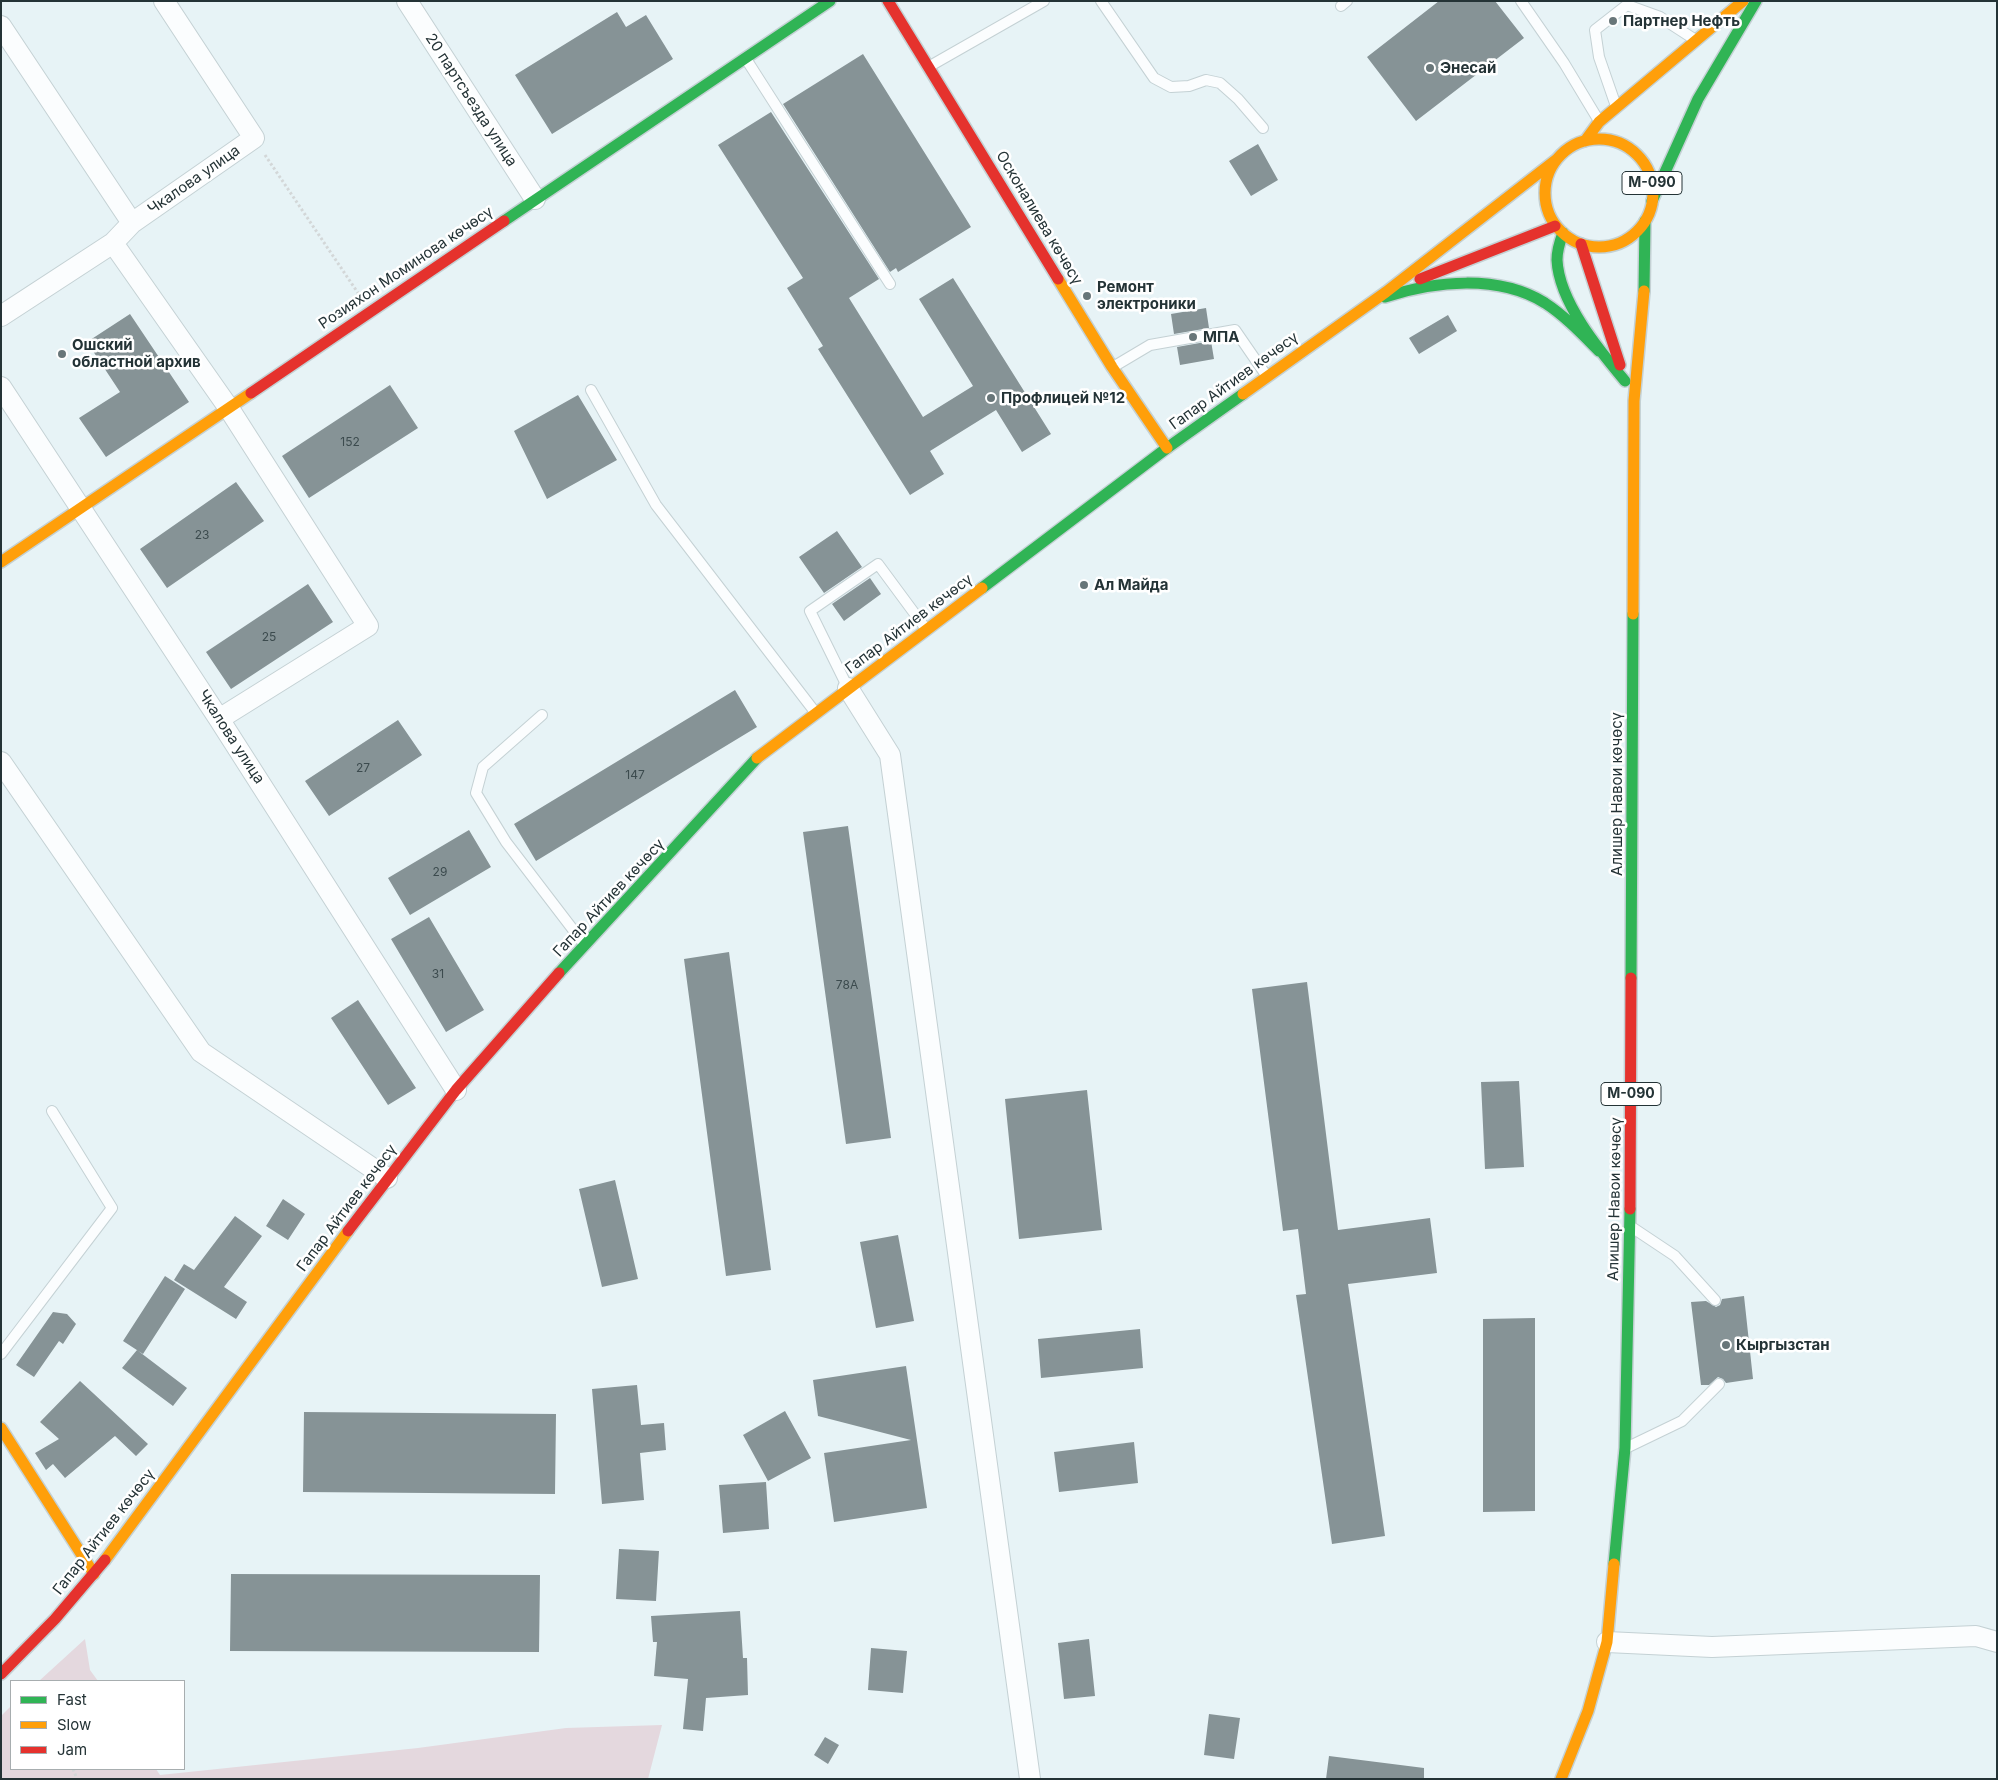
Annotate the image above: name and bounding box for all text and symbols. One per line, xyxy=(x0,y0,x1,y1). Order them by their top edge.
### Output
place label: Партнер Нефть xyxy=(1623,12,1740,30)
marker: Партнер Нефть xyxy=(1607,15,1619,27)
street label: 20 партсъезда улица xyxy=(421,30,521,170)
place label: Энесай xyxy=(1440,59,1496,77)
marker: Энесай xyxy=(1424,62,1436,74)
street label: Чкалова улица xyxy=(144,142,244,218)
street label: Осконалиева көчөсү xyxy=(992,148,1086,288)
road number: М-090 xyxy=(1622,172,1682,194)
street label: Розияхон Моминова көчөсү xyxy=(315,203,497,333)
place label: Ремонт электроники xyxy=(1097,278,1196,313)
marker: Ремонт электроники xyxy=(1081,290,1093,302)
street label: Гапар Айтиев көчөсү xyxy=(1166,328,1302,434)
place label: МПА xyxy=(1203,328,1239,346)
marker: МПА xyxy=(1187,331,1199,343)
place label: Ошский областной архив xyxy=(72,336,201,371)
marker: Ошский областной архив xyxy=(56,348,68,360)
place label: Профлицей №12 xyxy=(1001,389,1125,407)
marker: Профлицей №12 xyxy=(985,392,997,404)
house number: 152 xyxy=(340,435,360,449)
house number: 23 xyxy=(195,528,209,542)
street label: Гапар Айтиев көчөсү xyxy=(842,570,976,678)
place label: Ал Майда xyxy=(1094,576,1169,594)
marker: Ал Майда xyxy=(1078,579,1090,591)
house number: 25 xyxy=(262,630,276,644)
street label: Чкалова улица xyxy=(194,687,268,787)
street label: Алишер Навои көчөсү xyxy=(1608,712,1626,876)
house number: 27 xyxy=(356,761,370,775)
house number: 147 xyxy=(625,768,645,782)
street label: Гапар Айтиев көчөсү xyxy=(550,835,668,961)
house number: 29 xyxy=(433,865,447,879)
house number: 31 xyxy=(432,967,444,981)
house number: 78А xyxy=(836,978,858,992)
road number: М-090 xyxy=(1601,1082,1661,1106)
street label: Алишер Навои көчөсү xyxy=(1605,1117,1625,1281)
street label: Гапар Айтиев көчөсү xyxy=(293,1141,401,1275)
place label: Кыргызстан xyxy=(1736,1336,1830,1354)
marker: Кыргызстан xyxy=(1720,1339,1732,1351)
street label: Гапар Айтиев көчөсү xyxy=(49,1466,159,1598)
legend xyxy=(10,1680,185,1770)
text: Fast xyxy=(57,1690,87,1709)
text: Slow xyxy=(57,1715,91,1734)
text: Jam xyxy=(57,1740,87,1759)

